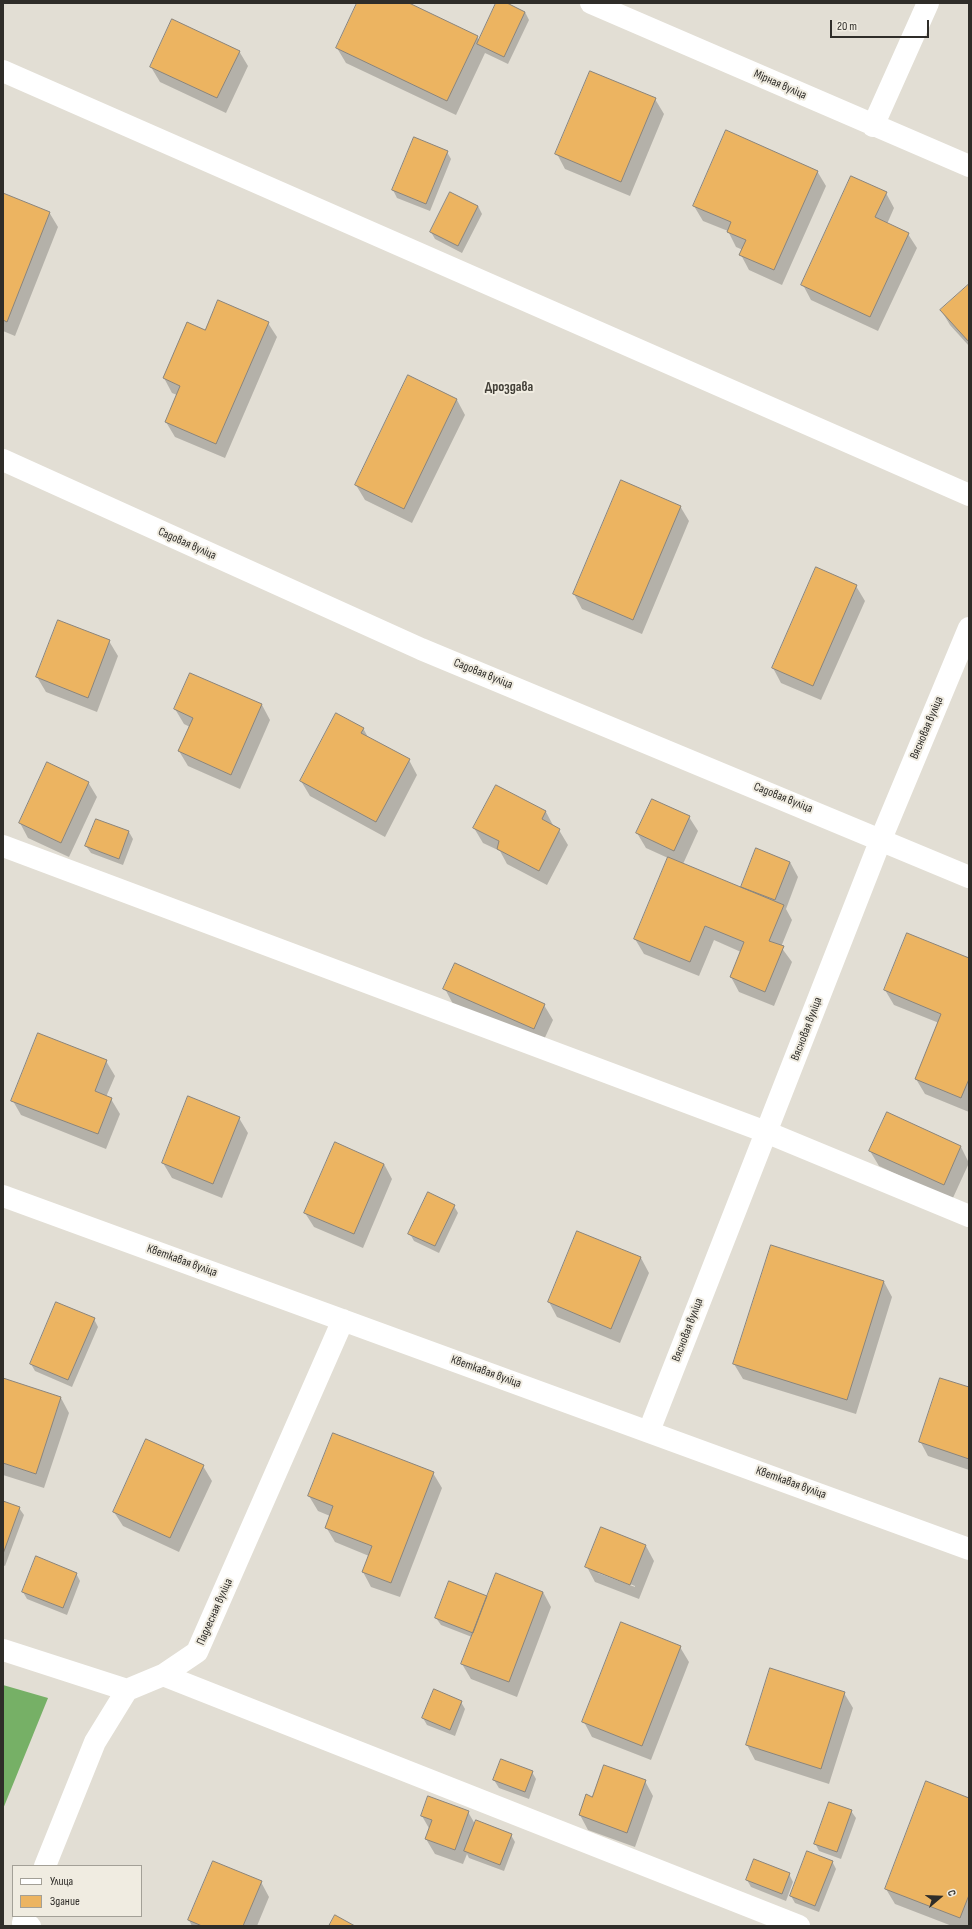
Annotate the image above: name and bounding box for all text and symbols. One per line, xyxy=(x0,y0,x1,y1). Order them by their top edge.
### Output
scale bar xyxy=(832,12,931,38)
text: 20 m xyxy=(837,19,857,34)
street label: Мірная вуліца xyxy=(751,67,809,103)
district label: Дроздава xyxy=(485,379,533,395)
street label: Садовая вуліца xyxy=(156,525,218,563)
street label: Садовая вуліца xyxy=(452,656,514,692)
street label: Вясновая вуліца xyxy=(907,694,947,762)
street label: Садовая вуліца xyxy=(752,780,814,816)
street label: Вясновая вуліца xyxy=(788,995,826,1063)
street label: Кветкавая вуліца xyxy=(145,1242,219,1280)
street label: Вясновая вуліца xyxy=(669,1296,707,1364)
street label: Кветкавая вуліца xyxy=(449,1353,523,1391)
street label: Кветкавая вуліца xyxy=(754,1464,828,1502)
street label: Падлесная вуліца xyxy=(194,1576,236,1648)
legend xyxy=(12,1865,142,1917)
text: Улица xyxy=(50,1874,73,1889)
north arrow xyxy=(920,1877,960,1917)
text: С xyxy=(945,1888,959,1898)
text: Здание xyxy=(50,1894,80,1909)

